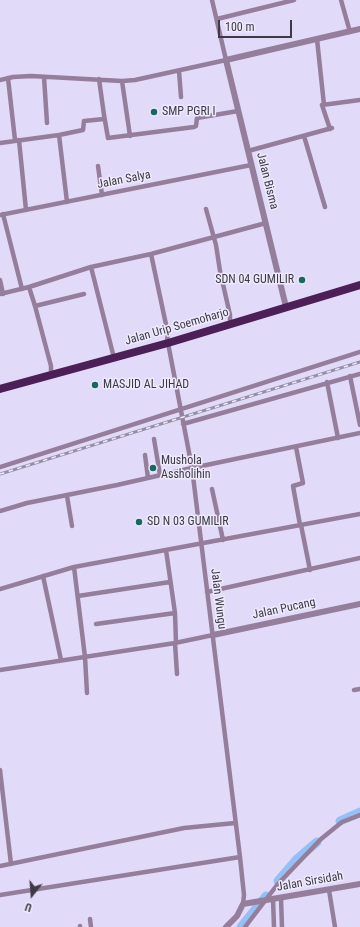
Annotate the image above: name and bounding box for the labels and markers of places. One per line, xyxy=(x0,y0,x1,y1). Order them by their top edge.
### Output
place label: SMP PGRI I xyxy=(162,105,216,119)
marker: SMP PGRI I xyxy=(149,107,159,117)
place label: SDN 04 GUMILIR xyxy=(215,273,294,287)
marker: SDN 04 GUMILIR xyxy=(297,275,307,285)
place label: MASJID AL JIHAD xyxy=(103,378,189,392)
marker: MASJID AL JIHAD xyxy=(90,380,100,390)
place label: Mushola Assholihin xyxy=(161,454,211,482)
marker: Mushola Assholihin xyxy=(148,463,158,473)
place label: SD N 03 GUMILIR xyxy=(147,515,229,529)
marker: SD N 03 GUMILIR xyxy=(134,517,144,527)

